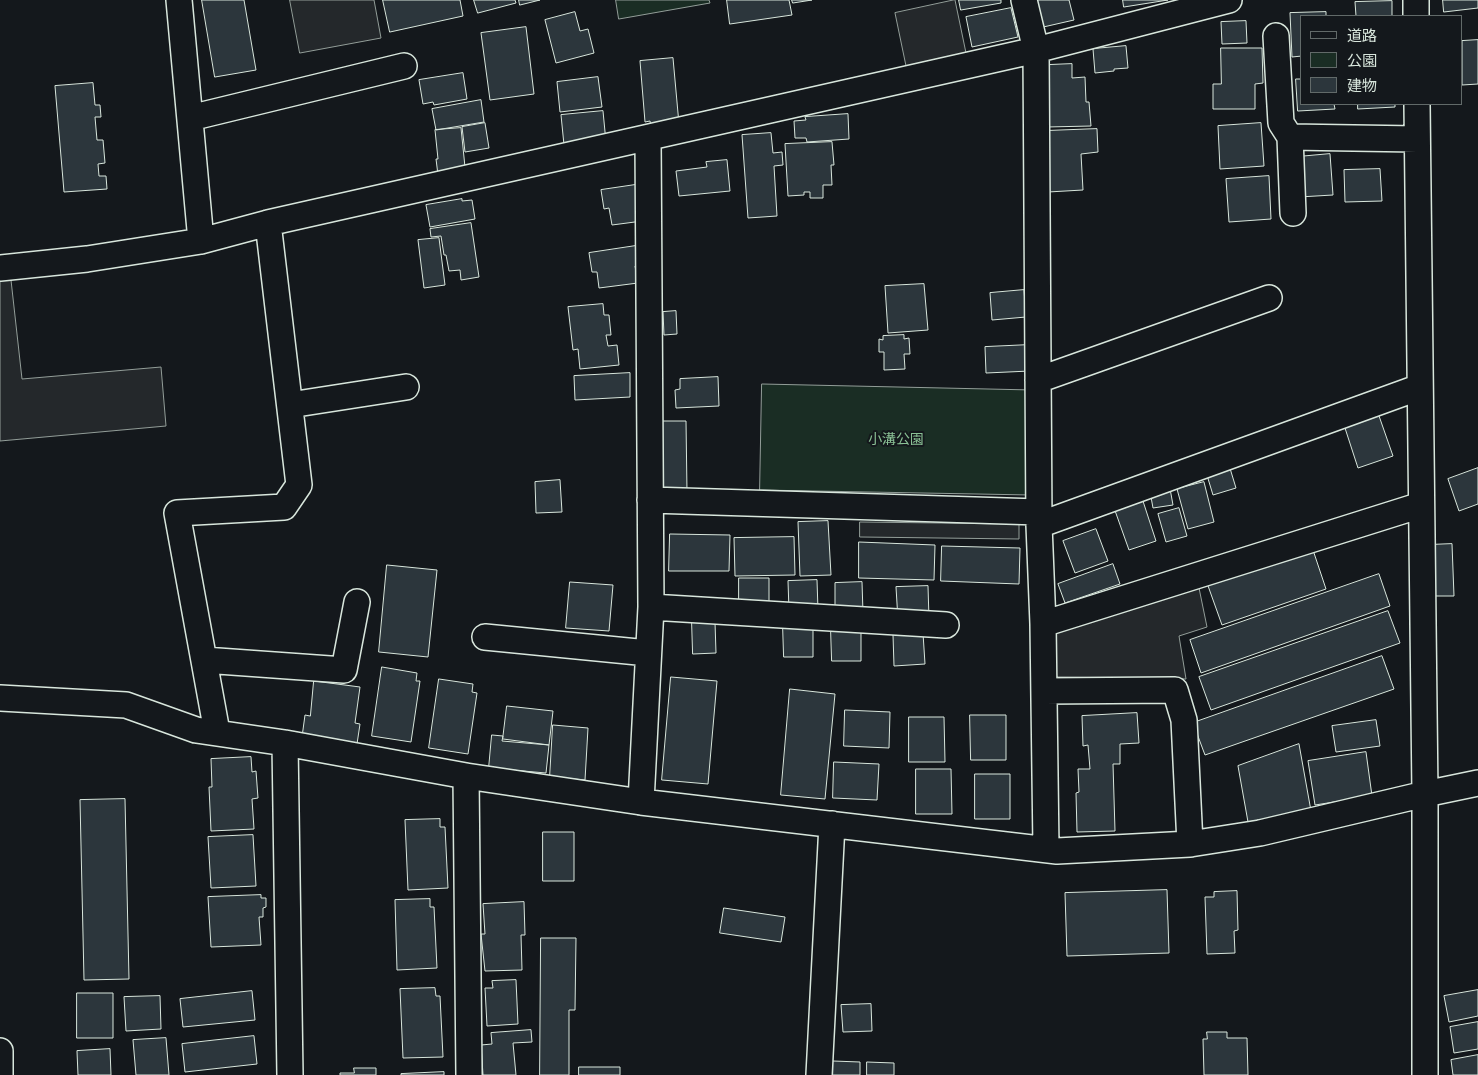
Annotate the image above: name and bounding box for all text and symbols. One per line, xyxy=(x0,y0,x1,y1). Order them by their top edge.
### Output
legend xyxy=(1300,15,1463,105)
text: 道路 xyxy=(1347,27,1377,44)
text: 公園 xyxy=(1347,52,1377,69)
text: 建物 xyxy=(1347,77,1377,94)
park label: 小溝公園 xyxy=(868,432,924,448)

